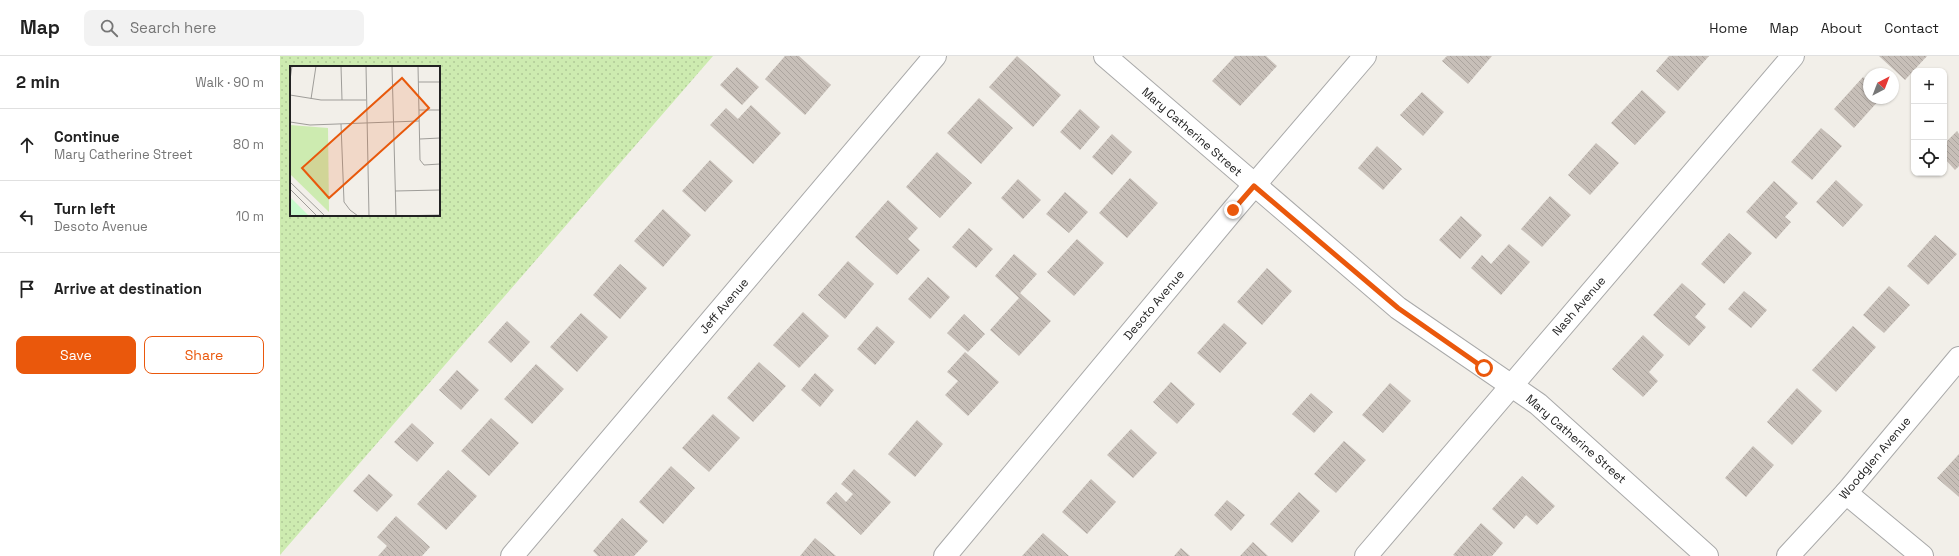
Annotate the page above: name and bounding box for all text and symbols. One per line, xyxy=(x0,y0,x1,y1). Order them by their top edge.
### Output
search box xyxy=(84,10,364,46)
text: Map xyxy=(20,15,60,40)
icon: search xyxy=(98,17,120,39)
text: Search here xyxy=(130,18,216,37)
text: Home xyxy=(1709,19,1747,37)
text: Map xyxy=(1769,19,1799,37)
text: About xyxy=(1821,19,1862,37)
text: Contact xyxy=(1884,19,1939,37)
inset map xyxy=(290,66,440,216)
north arrow xyxy=(1863,68,1899,104)
map controls xyxy=(1911,68,1947,176)
button: + xyxy=(1911,68,1947,104)
text: 2 min xyxy=(16,71,60,93)
text: Walk · 90 m xyxy=(195,74,264,91)
street label: Mary Catherine Street xyxy=(1138,84,1246,180)
button: − xyxy=(1911,104,1947,140)
text: Continue xyxy=(54,127,120,146)
icon: ahead xyxy=(16,134,38,156)
text: 80 m xyxy=(233,136,264,153)
button: locate xyxy=(1911,140,1947,176)
text: Mary Catherine Street xyxy=(54,146,193,163)
text: Turn left xyxy=(54,199,116,218)
route end xyxy=(1224,201,1242,219)
icon: left xyxy=(16,206,38,228)
text: 10 m xyxy=(236,208,264,225)
text: Desoto Avenue xyxy=(54,218,148,235)
street label: Desoto Avenue xyxy=(1120,267,1188,343)
street label: Nash Avenue xyxy=(1549,273,1609,339)
street label: Jeff Avenue xyxy=(696,275,752,337)
icon: arrive xyxy=(16,278,38,300)
text: Arrive at destination xyxy=(54,279,202,298)
button: Save xyxy=(16,336,136,374)
button: Share xyxy=(144,336,264,374)
route start xyxy=(1475,359,1493,377)
street label: Mary Catherine Street xyxy=(1522,391,1630,487)
street label: Woodglen Avenue xyxy=(1836,413,1914,503)

